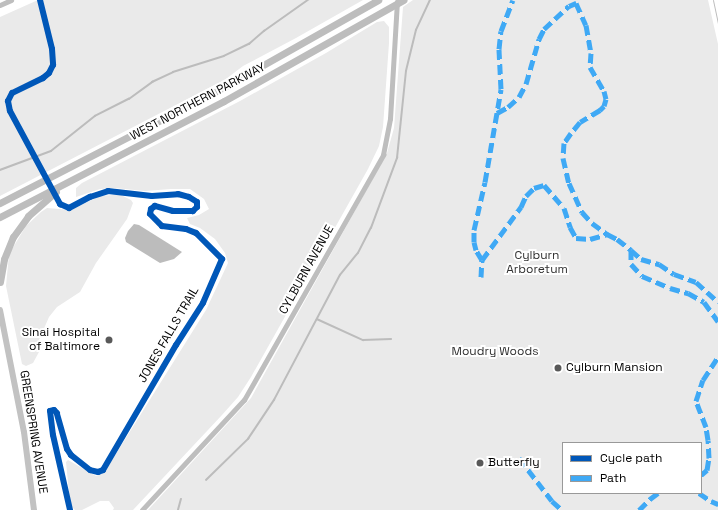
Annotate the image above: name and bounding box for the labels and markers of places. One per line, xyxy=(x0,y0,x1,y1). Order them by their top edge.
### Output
place label: Sinai Hospital of Baltimore xyxy=(22,326,100,354)
marker: Sinai Hospital of Baltimore xyxy=(103,334,115,346)
place label: Cylburn Mansion xyxy=(566,361,663,375)
marker: Cylburn Mansion xyxy=(553,363,563,373)
place label: Butterfly xyxy=(488,456,540,470)
marker: Butterfly xyxy=(475,458,485,468)

